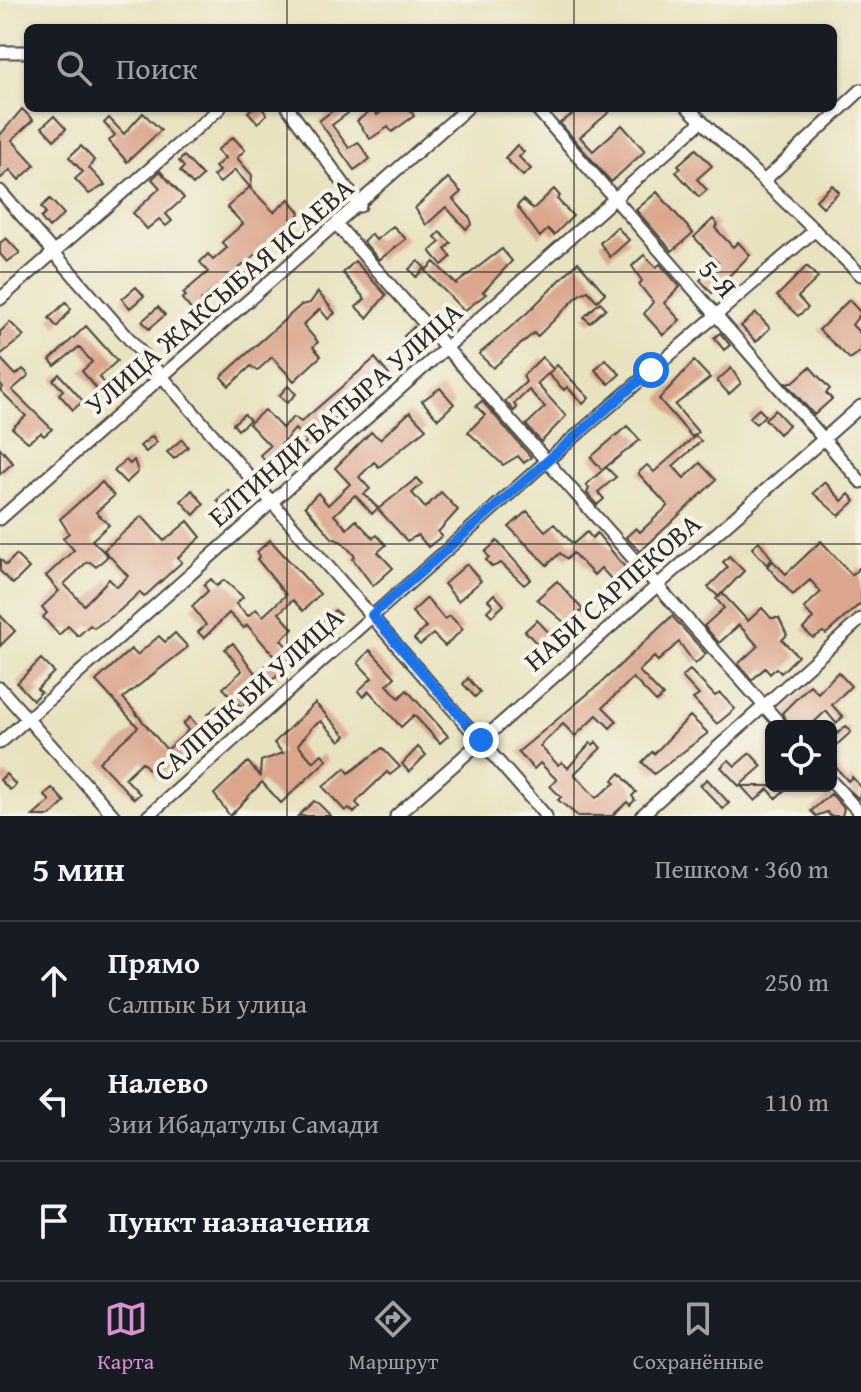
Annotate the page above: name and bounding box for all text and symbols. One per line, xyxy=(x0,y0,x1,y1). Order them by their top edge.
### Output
search box xyxy=(24,24,837,112)
icon: search xyxy=(52,46,96,90)
text: Поиск xyxy=(116,46,198,90)
street label: УЛИЦА ЖАКСЫБАЯ ИСАЕВА xyxy=(75,167,362,424)
street label: 5-Я xyxy=(690,249,747,306)
street label: ЕЛТИНДИ БАТЫРА УЛИЦА xyxy=(199,291,471,536)
route start xyxy=(633,352,669,388)
street label: НАБИ САРПЕКОВА xyxy=(514,503,709,680)
street label: САЛПЫК БИ УЛИЦА xyxy=(144,597,352,790)
map controls xyxy=(765,720,837,792)
button: locate xyxy=(765,720,837,792)
route end xyxy=(463,722,499,758)
text: 5 мин xyxy=(32,844,125,893)
text: Пешком · 360 m xyxy=(655,849,829,888)
text: Прямо xyxy=(108,940,200,984)
icon: ahead xyxy=(32,959,76,1003)
text: 250 m xyxy=(764,962,829,1001)
text: Салпык Би улица xyxy=(108,984,307,1023)
text: Налево xyxy=(108,1060,208,1104)
icon: left xyxy=(32,1079,76,1123)
text: 110 m xyxy=(764,1082,829,1121)
text: Зии Ибадатулы Самади xyxy=(108,1104,379,1143)
icon: arrive xyxy=(32,1199,76,1243)
text: Пункт назначения xyxy=(108,1199,370,1243)
tab: Карта xyxy=(97,1297,154,1377)
tab: Маршрут xyxy=(348,1297,438,1377)
tab: Сохранённые xyxy=(633,1297,764,1377)

